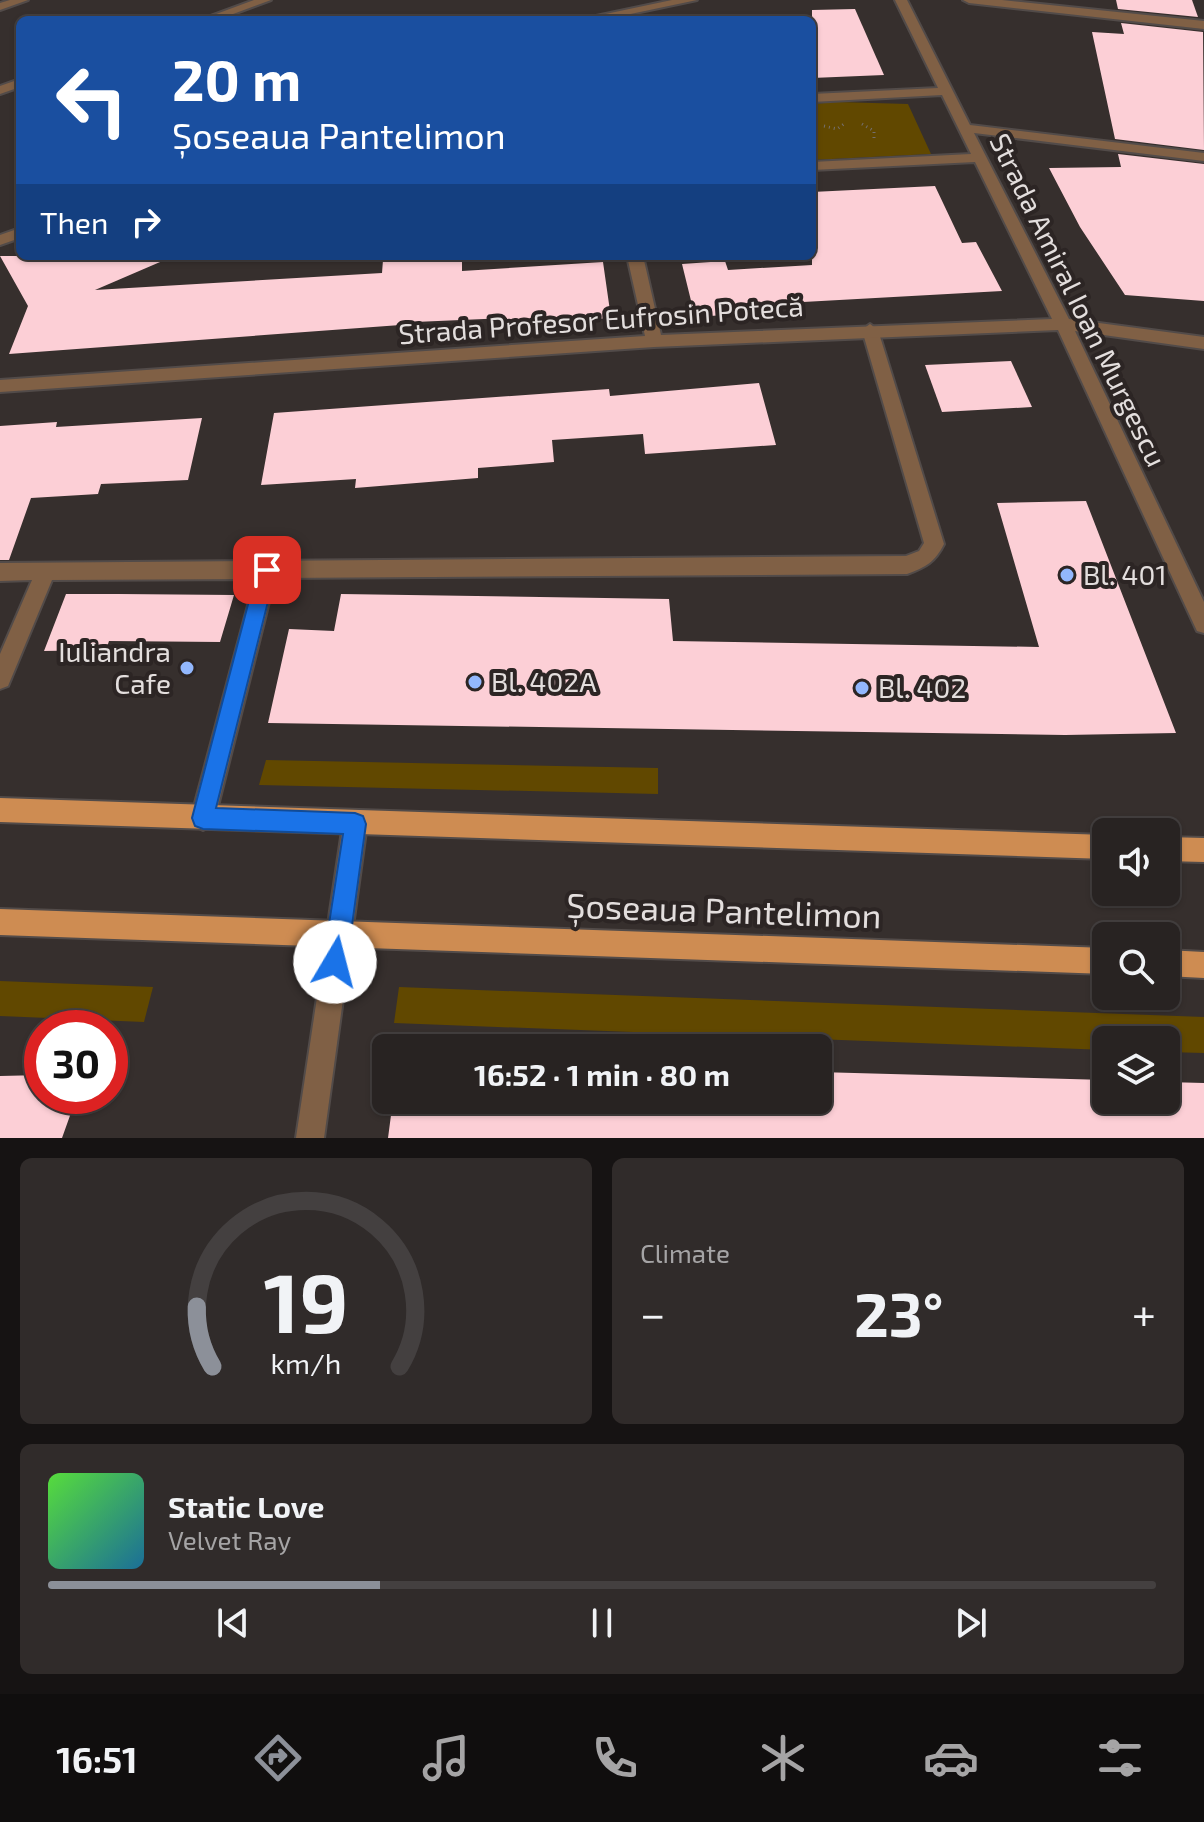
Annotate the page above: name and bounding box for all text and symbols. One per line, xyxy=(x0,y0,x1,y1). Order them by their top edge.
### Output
text: 20 m xyxy=(172,45,301,112)
icon: left xyxy=(40,48,144,152)
text: Șoseaua Pantelimon xyxy=(172,113,506,156)
street label: Strada Amiral Ioan Murgescu xyxy=(983,127,1174,472)
icon: right xyxy=(124,200,168,244)
text: Then xyxy=(40,204,108,240)
street label: Strada Profesor Eufrosin Potecă xyxy=(397,288,805,350)
pin xyxy=(233,536,301,604)
icon: arrive xyxy=(245,548,289,592)
place label: Bl. 401 xyxy=(1083,557,1167,591)
marker: Bl. 401 xyxy=(1058,566,1076,584)
place label: Iuliandra Cafe xyxy=(58,634,171,700)
marker: Iuliandra Cafe xyxy=(178,659,196,677)
place label: Bl. 402A xyxy=(491,664,597,698)
place label: Bl. 402 xyxy=(878,670,966,704)
marker: Bl. 402A xyxy=(466,673,484,691)
marker: Bl. 402 xyxy=(853,679,871,697)
map controls xyxy=(1092,818,1180,1114)
button: sound xyxy=(1092,818,1180,906)
street label: Șoseaua Pantelimon xyxy=(566,884,882,937)
position arrow xyxy=(293,920,377,1004)
button: search xyxy=(1092,922,1180,1010)
speed limit sign: 30 xyxy=(24,1010,128,1114)
button: layers xyxy=(1092,1026,1180,1114)
text: 16:52 · 1 min · 80 m xyxy=(474,1056,730,1092)
text: Climate xyxy=(640,1237,730,1268)
text: 19 xyxy=(263,1250,349,1350)
text: 23° xyxy=(854,1277,944,1349)
text: − xyxy=(640,1286,666,1339)
text: + xyxy=(1132,1286,1156,1339)
text: km/h xyxy=(271,1345,341,1380)
text: Static Love xyxy=(168,1488,324,1524)
text: Velvet Ray xyxy=(168,1524,291,1555)
icon: previous xyxy=(211,1601,255,1645)
icon: pause xyxy=(580,1601,624,1645)
icon: next xyxy=(949,1601,993,1645)
icon: directions xyxy=(250,1730,306,1786)
icon: music xyxy=(418,1730,474,1786)
icon: phone xyxy=(587,1730,643,1786)
icon: climate xyxy=(755,1730,811,1786)
icon: car xyxy=(923,1730,979,1786)
icon: filters xyxy=(1092,1730,1148,1786)
text: 16:51 xyxy=(56,1737,138,1780)

